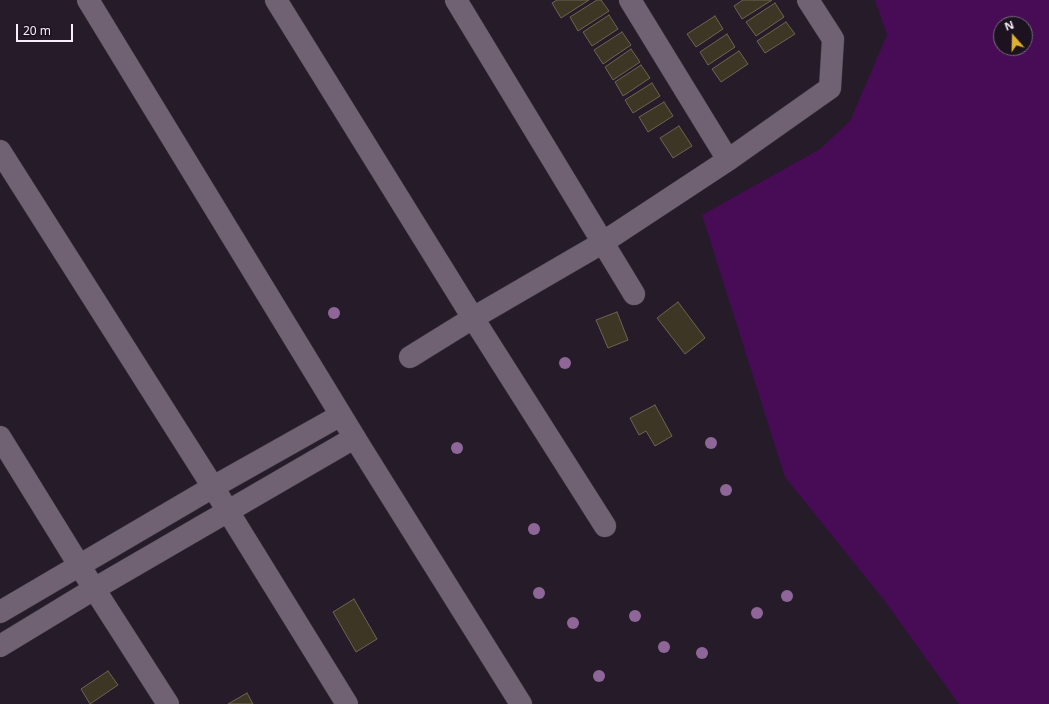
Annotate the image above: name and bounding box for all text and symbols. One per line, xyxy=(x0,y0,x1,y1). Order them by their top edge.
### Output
scale bar xyxy=(18,16,75,42)
north arrow xyxy=(993,16,1033,56)
text: N xyxy=(1002,17,1016,34)
text: 20 m xyxy=(23,22,51,39)

